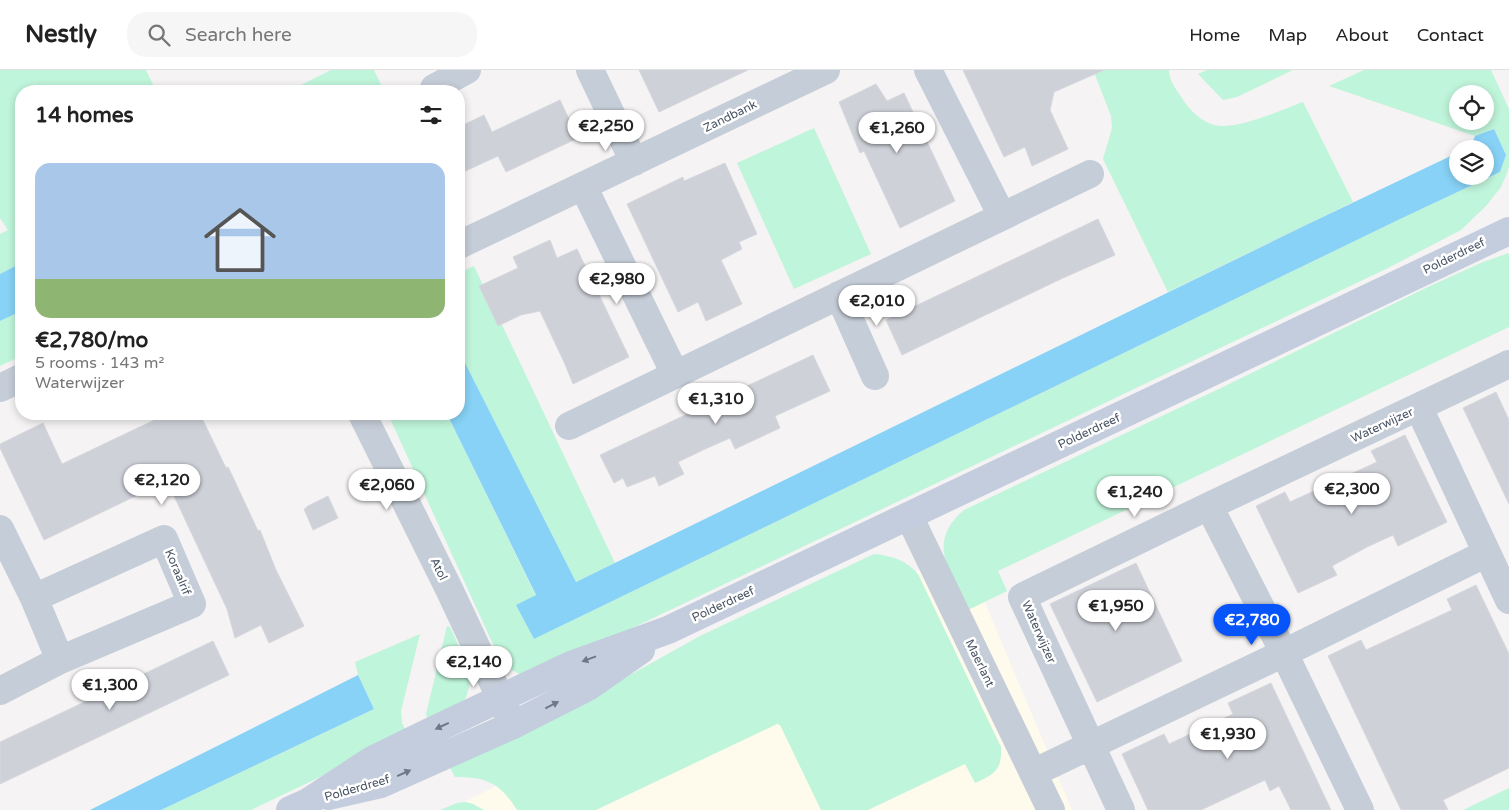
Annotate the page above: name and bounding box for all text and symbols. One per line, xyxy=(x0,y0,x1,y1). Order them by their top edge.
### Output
search box xyxy=(127,12,477,57)
text: Nestly xyxy=(25,20,97,49)
icon: search xyxy=(145,21,173,49)
text: Search here xyxy=(185,24,292,46)
text: Home xyxy=(1189,24,1240,46)
text: Map xyxy=(1268,24,1307,46)
text: About xyxy=(1335,24,1389,46)
text: Contact xyxy=(1417,24,1484,46)
map controls xyxy=(1449,85,1494,185)
button: locate xyxy=(1449,85,1494,130)
street label: Zandbank xyxy=(701,97,759,135)
icon: filters xyxy=(417,101,445,129)
text: 14 homes xyxy=(35,103,134,128)
pin: €2,250 xyxy=(565,109,647,152)
pin: €1,260 xyxy=(856,112,938,154)
text: €2,250 xyxy=(578,116,634,136)
text: €1,260 xyxy=(869,118,925,138)
button: layers xyxy=(1449,140,1494,185)
icon: home xyxy=(195,195,285,285)
street label: Polderdreef xyxy=(1421,235,1488,277)
pin: €2,980 xyxy=(576,262,658,305)
text: €2,980 xyxy=(589,269,645,289)
pin: €2,010 xyxy=(836,284,918,327)
text: €2,010 xyxy=(849,291,905,311)
text: €2,780/mo xyxy=(35,328,148,353)
text: 5 rooms · 143 m² xyxy=(35,353,164,373)
text: Waterwijzer xyxy=(35,373,124,393)
pin: €1,310 xyxy=(675,382,757,425)
text: €1,310 xyxy=(688,389,744,409)
street label: Waterwijzer xyxy=(1349,404,1416,446)
street label: Polderdreef xyxy=(1056,410,1123,452)
pin: €2,120 xyxy=(121,464,203,506)
pin: €2,060 xyxy=(346,468,428,511)
text: €2,120 xyxy=(134,470,190,490)
pin: €2,300 xyxy=(1311,472,1393,515)
text: €2,060 xyxy=(359,475,415,495)
pin: €1,240 xyxy=(1094,476,1176,518)
text: €2,300 xyxy=(1324,479,1380,499)
text: €1,240 xyxy=(1107,482,1163,502)
street label: Koraalrif xyxy=(162,547,194,597)
street label: Atol xyxy=(428,555,450,583)
street label: Polderdreef xyxy=(690,583,757,625)
pin: €1,950 xyxy=(1075,590,1157,632)
text: €1,950 xyxy=(1088,596,1144,616)
street label: Waterwijzer xyxy=(1019,599,1059,666)
pin: €2,780 xyxy=(1211,604,1293,646)
text: €2,780 xyxy=(1224,610,1280,630)
street label: Maerlant xyxy=(962,637,998,689)
pin: €2,140 xyxy=(433,646,515,688)
text: €2,140 xyxy=(446,652,502,672)
one-way arrow xyxy=(582,655,597,663)
pin: €1,300 xyxy=(69,668,151,711)
text: €1,300 xyxy=(82,675,138,695)
one-way arrow xyxy=(545,701,559,709)
pin: €1,930 xyxy=(1187,718,1269,760)
one-way arrow xyxy=(435,723,449,731)
text: €1,930 xyxy=(1200,724,1256,744)
one-way arrow xyxy=(397,769,411,777)
street label: Polderdreef xyxy=(323,772,392,804)

